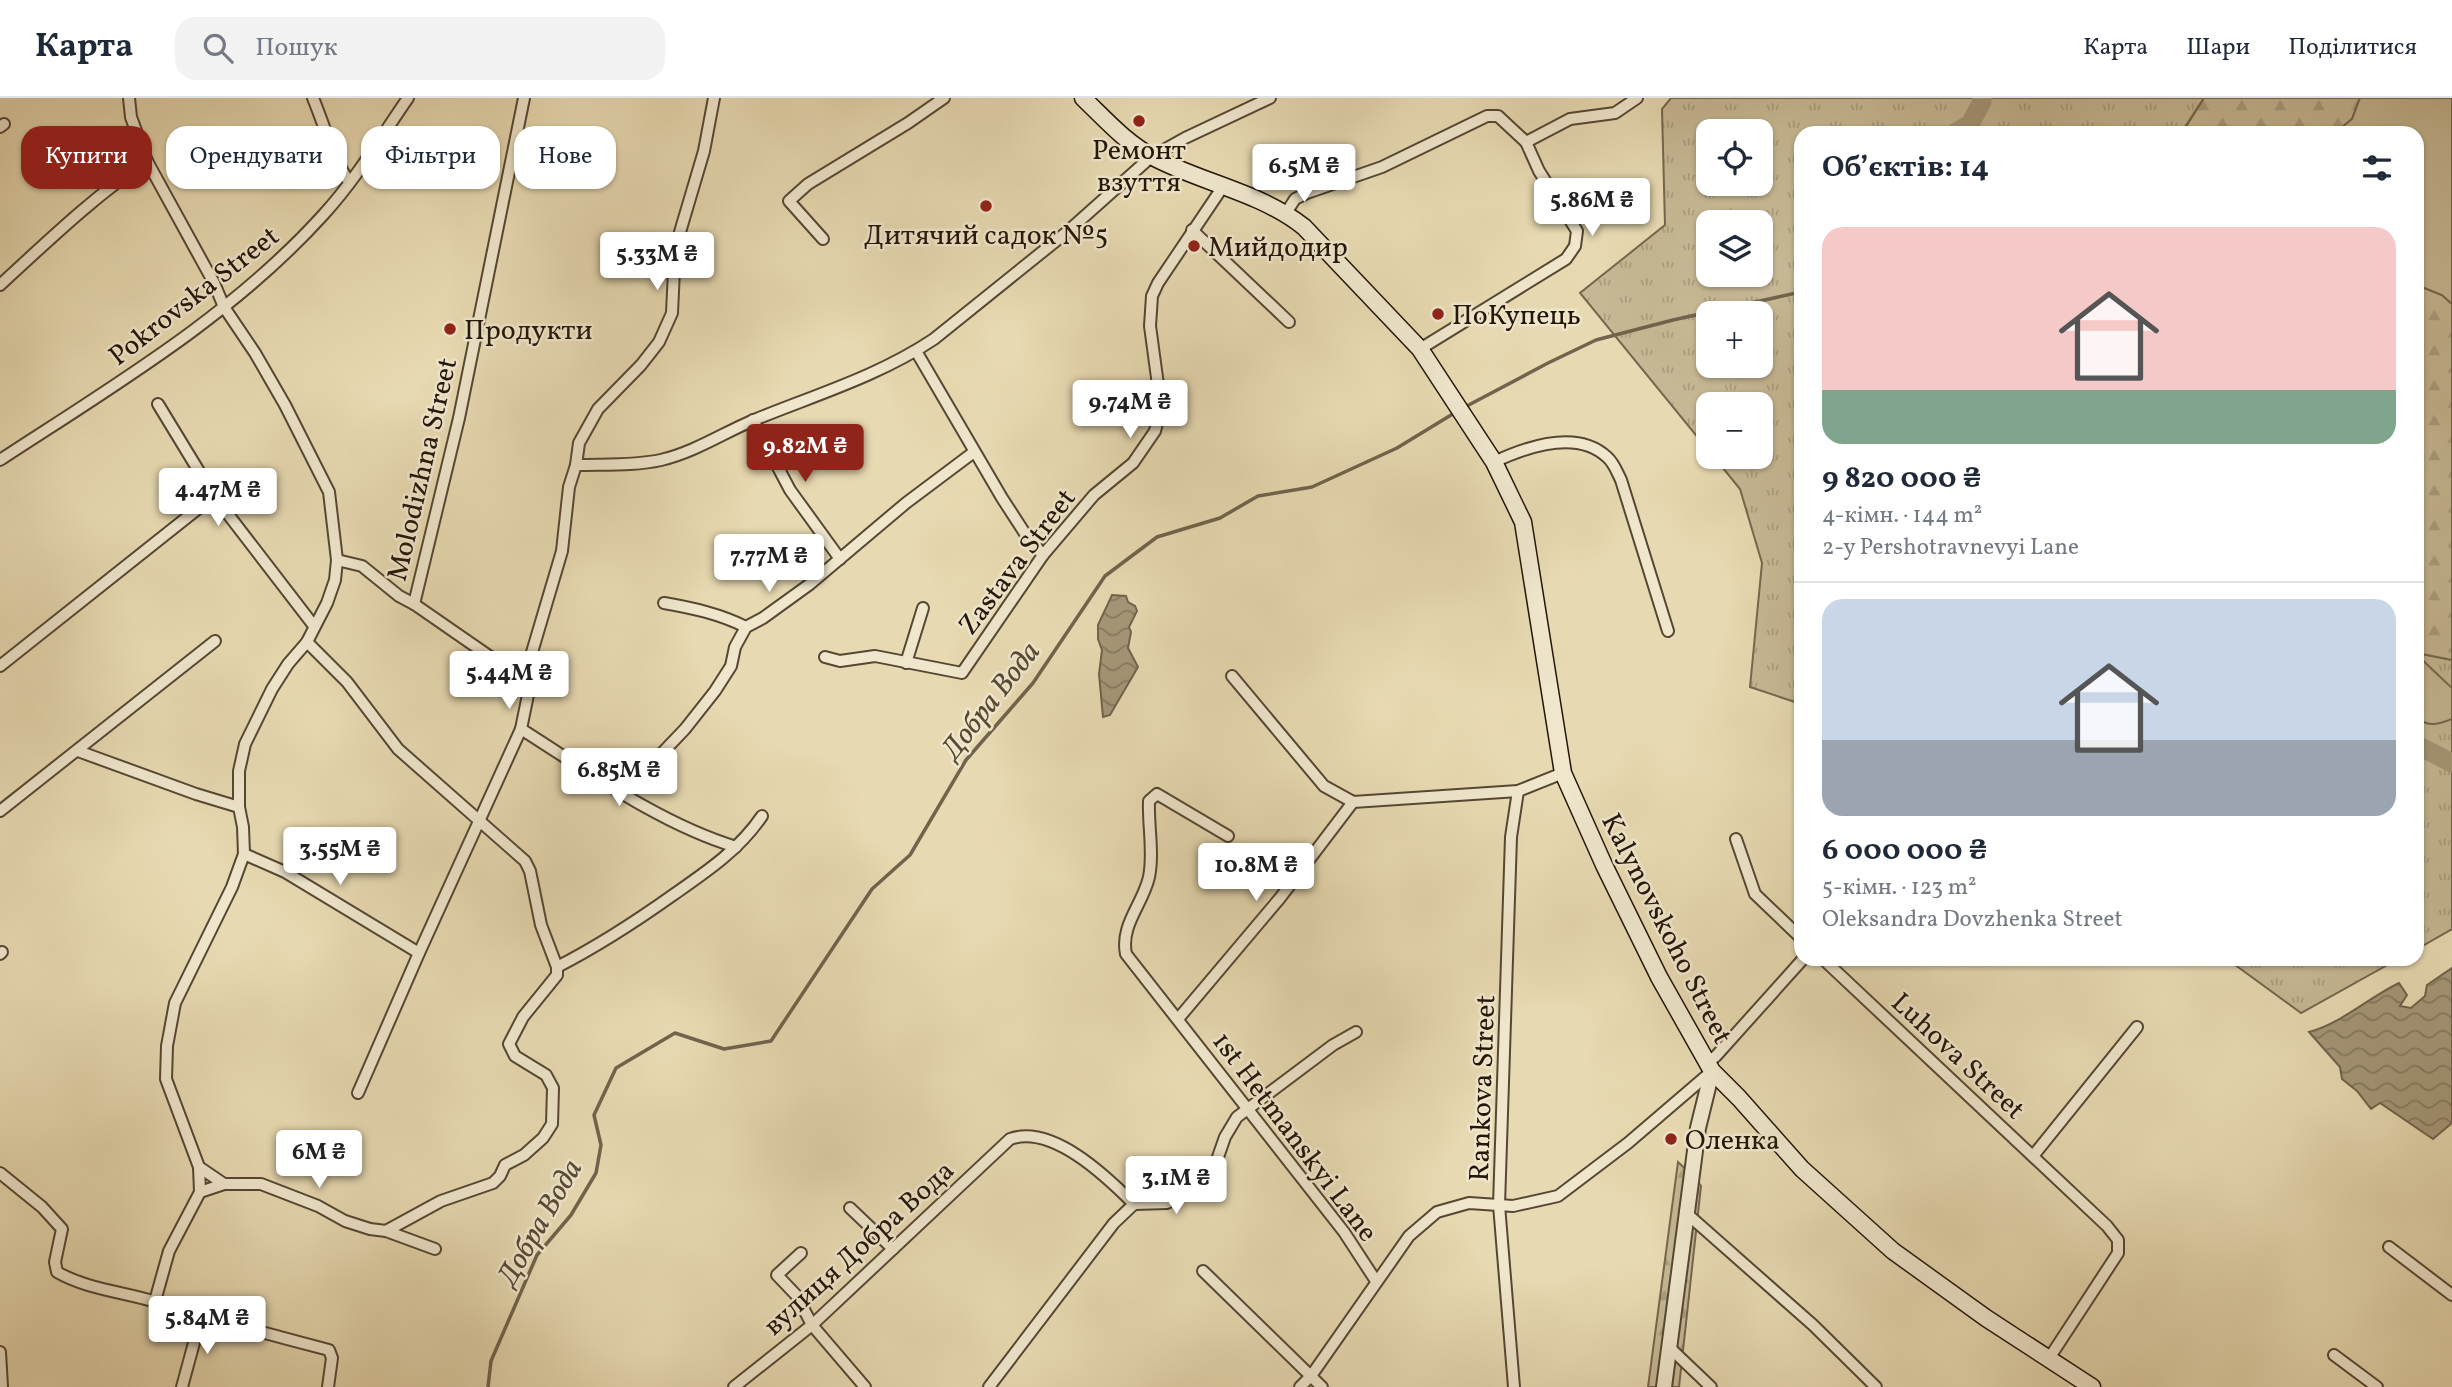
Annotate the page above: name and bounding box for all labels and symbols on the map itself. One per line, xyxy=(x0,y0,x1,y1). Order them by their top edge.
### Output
marker: Ремонт взуття xyxy=(1131,113,1147,129)
place label: Ремонт взуття xyxy=(1092,132,1186,203)
pin: 6.5M ₴ xyxy=(1247,144,1361,204)
pin: 5.86M ₴ xyxy=(1527,178,1657,238)
marker: Дитячий садок №5 xyxy=(978,198,994,214)
place label: Дитячий садок №5 xyxy=(864,217,1108,256)
street label: Pokrovska Street xyxy=(101,218,288,376)
place label: Мийдодир xyxy=(1208,229,1348,268)
pin: 5.33M ₴ xyxy=(592,232,722,292)
marker: Мийдодир xyxy=(1186,238,1202,254)
place label: ПоКупець xyxy=(1452,297,1581,336)
marker: ПоКупець xyxy=(1430,306,1446,322)
place label: Продукти xyxy=(464,312,592,351)
marker: Продукти xyxy=(442,321,458,337)
street label: Molodizhna Street xyxy=(379,354,468,585)
pin: 9.74M ₴ xyxy=(1065,380,1195,440)
pin: 9.82M ₴ xyxy=(740,424,870,484)
pin: 4.47M ₴ xyxy=(153,468,283,528)
street label: Zastava Street xyxy=(950,481,1086,644)
pin: 7.77M ₴ xyxy=(704,534,834,594)
water label: Добра Вода xyxy=(931,633,1051,771)
pin: 5.44M ₴ xyxy=(444,652,574,711)
pin: 6.85M ₴ xyxy=(554,748,684,808)
street label: Kalynovskoho Street xyxy=(1591,807,1741,1051)
pin: 3.55M ₴ xyxy=(275,828,405,887)
pin: 10.8M ₴ xyxy=(1191,844,1321,903)
street label: Luhova Street xyxy=(1882,984,2033,1129)
street label: Rankova Street xyxy=(1461,994,1506,1182)
street label: 1st Hetmanskyi Lane xyxy=(1202,1024,1386,1251)
place label: Оленка xyxy=(1685,1122,1780,1161)
pin: 6M ₴ xyxy=(278,1130,360,1190)
marker: Оленка xyxy=(1663,1131,1679,1147)
water label: Добра Вода xyxy=(487,1152,594,1296)
street label: вулиця Добра Вода xyxy=(756,1152,964,1345)
pin: 3.1M ₴ xyxy=(1119,1156,1233,1216)
pin: 5.84M ₴ xyxy=(142,1296,272,1356)

